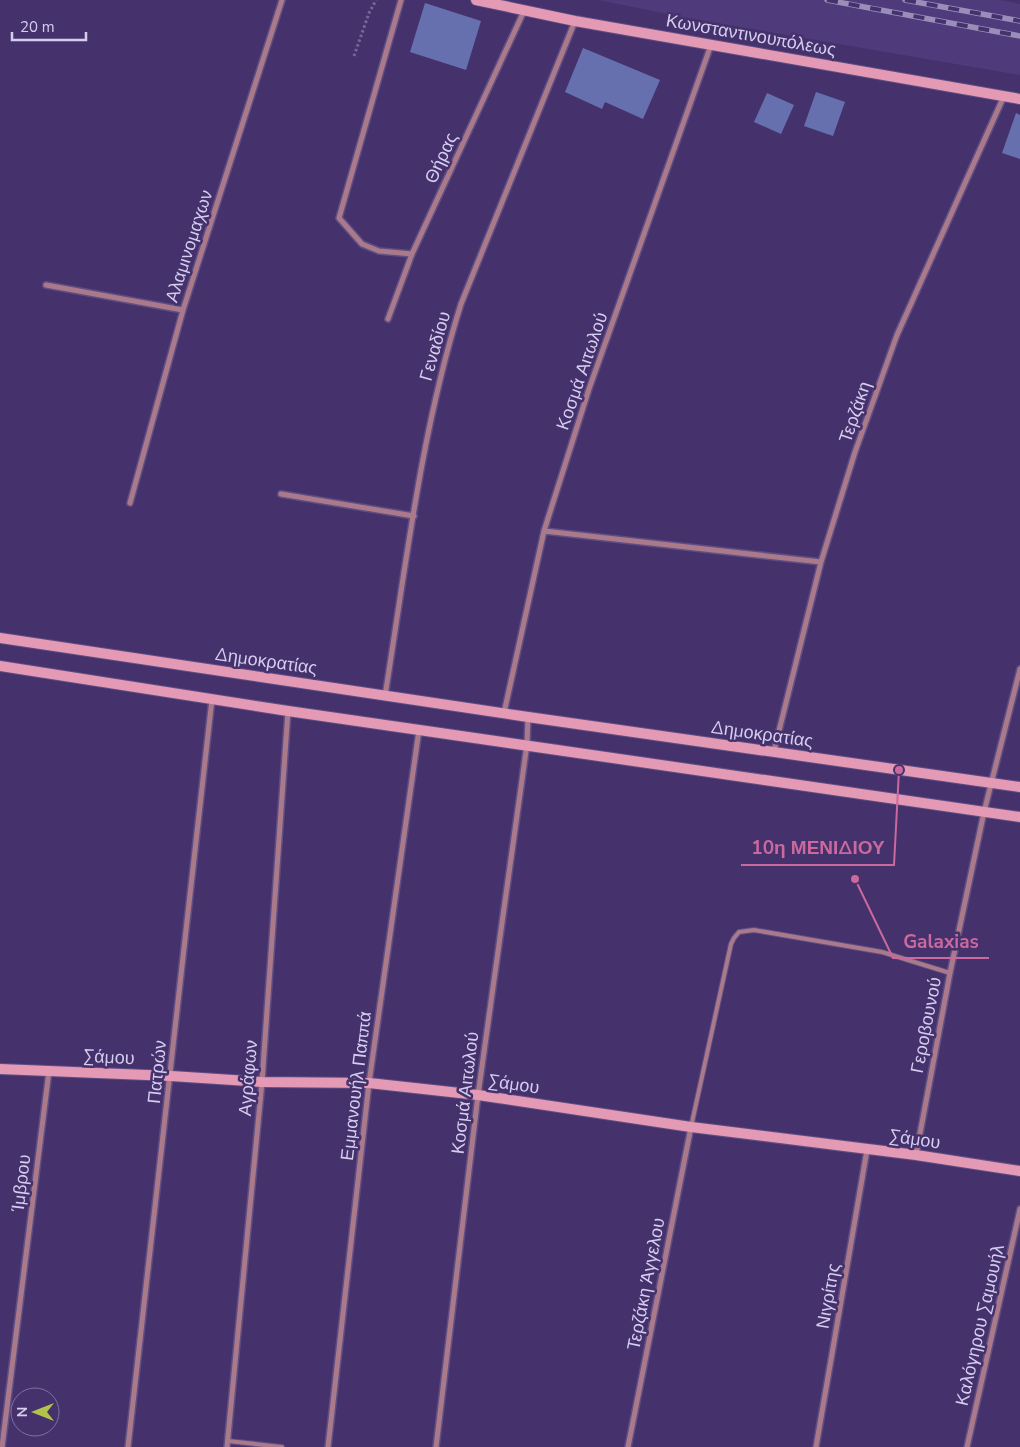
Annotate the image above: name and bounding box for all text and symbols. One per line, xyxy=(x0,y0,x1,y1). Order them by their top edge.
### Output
street label: Κωνσταντινουπόλεως xyxy=(664,8,838,62)
scale bar xyxy=(12,10,86,42)
text: 20 m xyxy=(20,17,55,37)
street label: Θήρας xyxy=(419,128,463,187)
street label: Αλαμινομαχων xyxy=(160,187,218,305)
street label: Γεναδίου xyxy=(414,308,456,384)
street label: Κοσμά Αιτωλού xyxy=(551,309,613,433)
street label: Τερζάκη xyxy=(833,378,877,446)
street label: Δημοκρατίας xyxy=(213,642,319,680)
street label: Δημοκρατίας xyxy=(709,715,815,753)
callout: 10η ΜΕΝΙΔΙΟΥ xyxy=(741,831,894,865)
text: 10η ΜΕΝΙΔΙΟΥ xyxy=(751,835,885,861)
callout: Galaxias xyxy=(893,924,989,958)
text: Galaxias xyxy=(903,929,979,955)
street label: Γεροβουνού xyxy=(905,975,947,1075)
street label: Εμμανουήλ Παππά xyxy=(335,1010,377,1162)
street label: Κοσμά Αιτωλού xyxy=(446,1030,484,1156)
street label: Πατρών xyxy=(142,1039,172,1105)
street label: Αγράφων xyxy=(233,1039,263,1117)
street label: Σάμου xyxy=(83,1044,135,1070)
street label: Σάμου xyxy=(487,1069,541,1099)
street label: Σάμου xyxy=(888,1124,942,1154)
street label: Ίμβρου xyxy=(5,1153,36,1214)
street label: Τερζάκη Άγγελου xyxy=(621,1216,671,1352)
street label: Καλόγηρου Σαμουήλ xyxy=(950,1242,1010,1408)
street label: Νιγρίτης xyxy=(810,1261,846,1331)
north arrow xyxy=(10,1387,60,1437)
text: N xyxy=(13,1407,32,1417)

